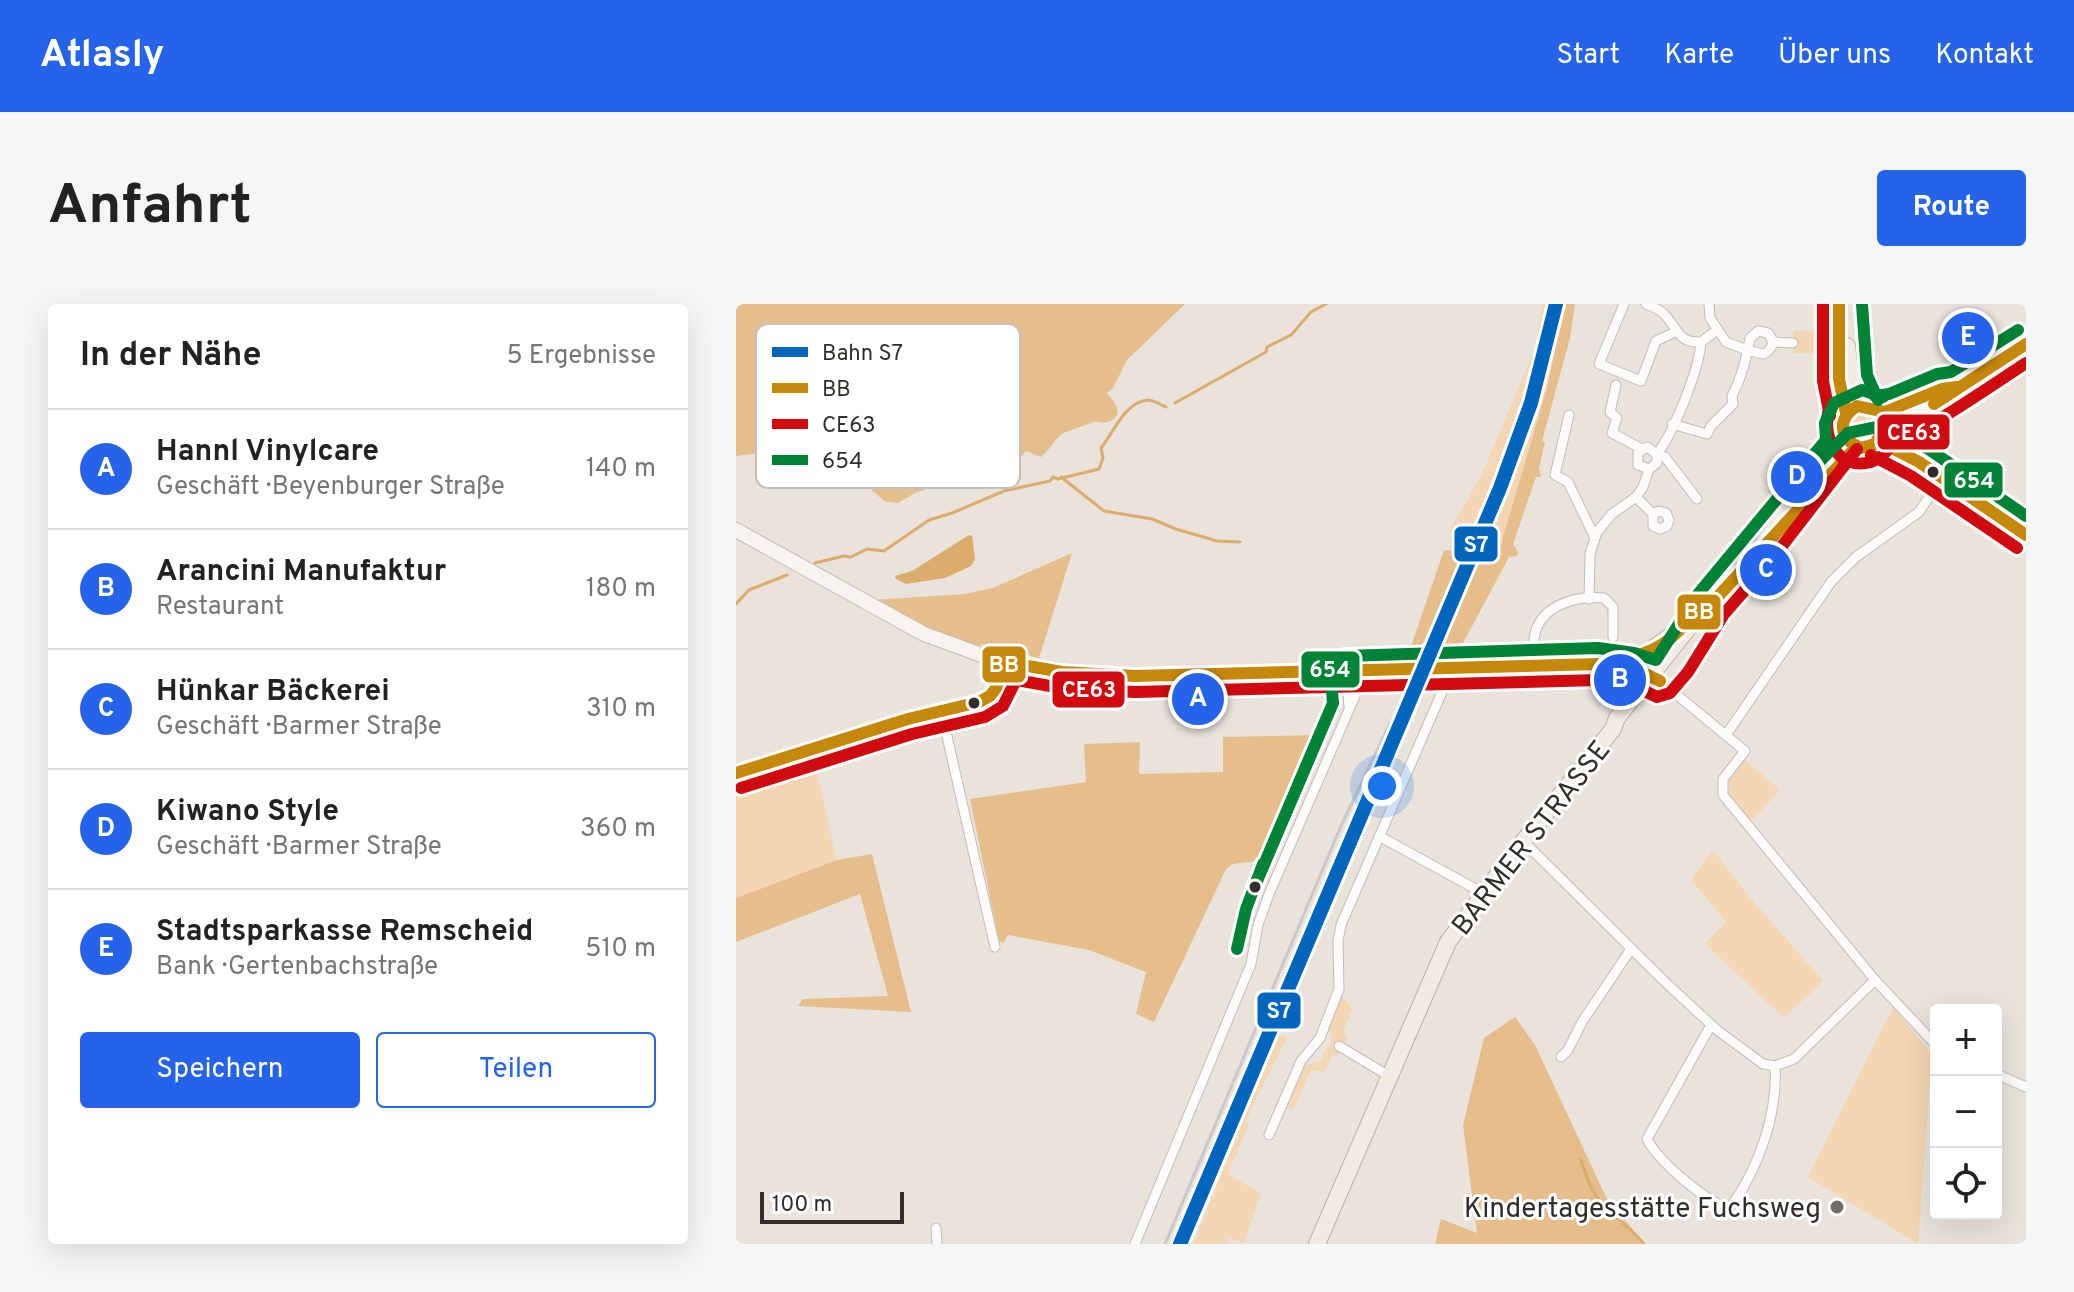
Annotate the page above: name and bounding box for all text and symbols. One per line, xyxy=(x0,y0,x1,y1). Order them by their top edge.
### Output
text: Atlasly xyxy=(40,32,164,81)
text: Start xyxy=(1556,38,1620,74)
text: Karte xyxy=(1664,38,1734,74)
text: Über uns xyxy=(1778,38,1891,74)
text: Kontakt xyxy=(1935,38,2034,74)
button: Route xyxy=(1877,170,2026,246)
text: Anfahrt xyxy=(48,173,252,243)
pin: E xyxy=(1942,308,1994,368)
legend xyxy=(756,324,1020,488)
text: In der Nähe xyxy=(80,335,262,378)
text: 5 Ergebnisse xyxy=(506,340,656,373)
text: Bahn S7 xyxy=(822,341,903,368)
text: BB xyxy=(822,377,851,404)
text: CE63 xyxy=(822,413,876,440)
line badge: CE63 xyxy=(1876,413,1951,451)
text: CE63 xyxy=(1887,421,1941,448)
text: Hannl Vinylcare xyxy=(156,434,379,471)
pin: D xyxy=(1771,447,1823,507)
text: 654 xyxy=(822,449,863,476)
text: A xyxy=(97,453,115,486)
text: 140 m xyxy=(586,453,656,486)
line badge: 654 xyxy=(1943,461,2004,499)
unlabelled marker xyxy=(1925,464,1941,480)
text: 654 xyxy=(1953,469,1995,496)
text: Geschäft · Beyenburger Straße xyxy=(156,471,505,504)
line badge: S7 xyxy=(1453,525,1499,563)
text: S7 xyxy=(1464,533,1488,560)
pin: C xyxy=(1740,540,1792,600)
text: Arancini Manufaktur xyxy=(156,554,446,591)
text: B xyxy=(97,573,115,606)
text: 180 m xyxy=(586,573,656,606)
text: Restaurant xyxy=(156,591,284,624)
line badge: BB xyxy=(1676,593,1722,631)
text: BB xyxy=(1684,600,1714,627)
line badge: BB xyxy=(981,645,1027,684)
line badge: 654 xyxy=(1300,650,1361,689)
pin: B xyxy=(1594,650,1646,710)
text: BB xyxy=(989,653,1019,680)
text: 654 xyxy=(1309,658,1351,685)
pin: A xyxy=(1172,669,1224,729)
line badge: CE63 xyxy=(1051,670,1126,709)
text: Hünkar Bäckerei xyxy=(156,674,390,711)
text: CE63 xyxy=(1062,678,1116,705)
text: C xyxy=(98,693,114,726)
text: 310 m xyxy=(586,693,656,726)
unlabelled marker xyxy=(966,695,982,711)
text: Geschäft · Barmer Straße xyxy=(156,711,442,744)
street label: BARMER STRASSE xyxy=(1445,734,1620,944)
your location xyxy=(1362,766,1402,806)
text: Kiwano Style xyxy=(156,794,339,831)
text: D xyxy=(97,813,115,846)
text: 360 m xyxy=(580,813,656,846)
text: Geschäft · Barmer Straße xyxy=(156,831,442,864)
unlabelled marker xyxy=(1247,879,1263,895)
text: Stadtsparkasse Remscheid xyxy=(156,914,533,951)
text: E xyxy=(98,933,114,966)
text: 510 m xyxy=(585,933,656,966)
text: Bank · Gertenbachstraße xyxy=(156,951,438,984)
line badge: S7 xyxy=(1256,991,1302,1030)
text: S7 xyxy=(1267,999,1291,1026)
map controls xyxy=(1930,1004,2002,1220)
button: + xyxy=(1930,1004,2002,1076)
button: Speichern xyxy=(80,1032,360,1108)
button: Teilen xyxy=(376,1032,656,1108)
button: − xyxy=(1930,1076,2002,1148)
button: locate xyxy=(1930,1148,2002,1220)
scale bar xyxy=(760,1188,904,1224)
text: 100 m xyxy=(772,1192,832,1219)
place label: Kindertagesstätte Fuchsweg xyxy=(1464,1192,1821,1228)
marker: Kindertagesstätte Fuchsweg xyxy=(1828,1198,1846,1216)

